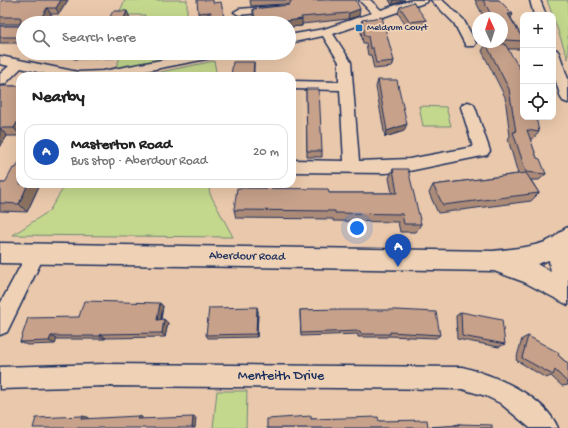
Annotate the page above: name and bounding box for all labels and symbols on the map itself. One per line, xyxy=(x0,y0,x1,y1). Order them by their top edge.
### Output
north arrow xyxy=(472,12,508,48)
place label: Meldrum Court xyxy=(367,22,429,34)
marker: Meldrum Court xyxy=(354,23,364,33)
your location xyxy=(347,218,367,238)
pin: A xyxy=(385,234,411,267)
street label: Aberdour Road xyxy=(209,249,286,265)
street label: Menteith Drive xyxy=(238,368,325,385)

